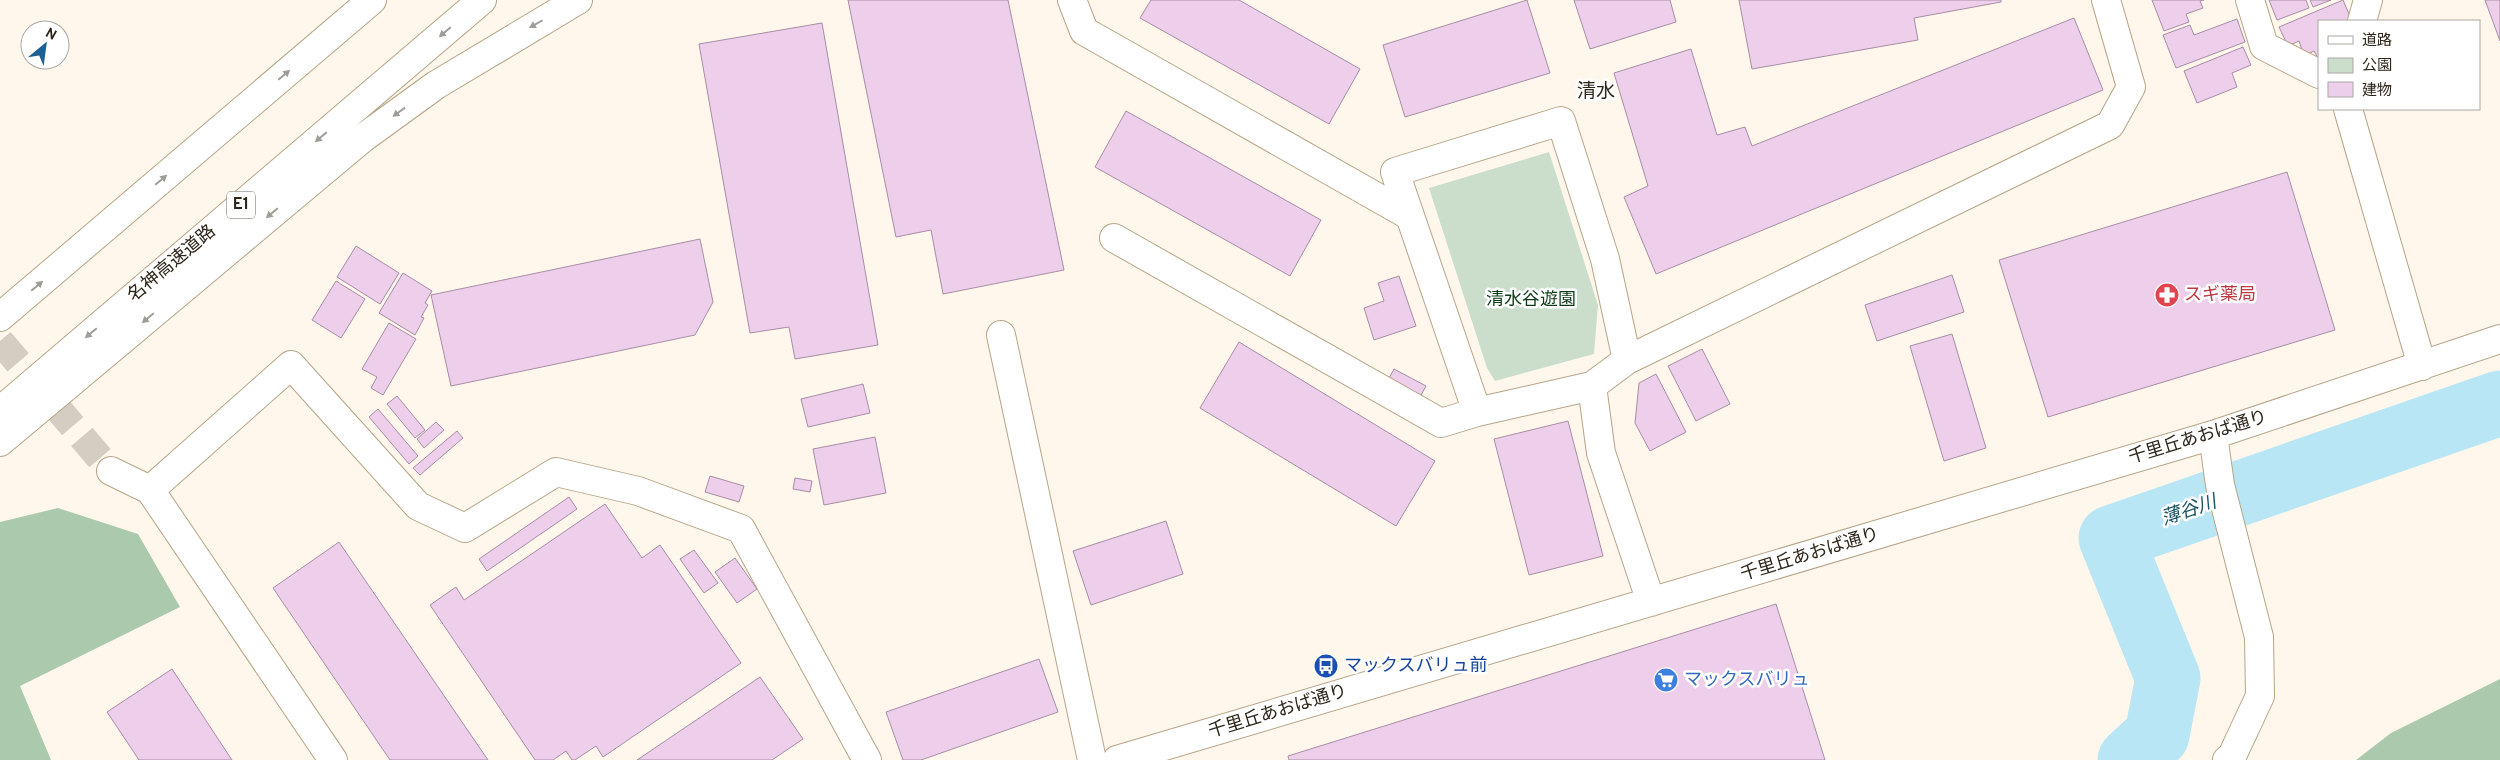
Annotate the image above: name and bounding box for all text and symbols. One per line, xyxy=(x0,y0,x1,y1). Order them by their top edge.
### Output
north arrow xyxy=(20,20,70,70)
one-way arrow xyxy=(529,20,542,29)
legend xyxy=(2318,20,2480,110)
text: N xyxy=(42,25,59,45)
one-way arrow xyxy=(438,26,451,37)
text: 道路 xyxy=(2362,32,2392,51)
text: 公園 xyxy=(2362,57,2392,76)
one-way arrow xyxy=(278,69,291,80)
district label: 清水 xyxy=(1577,80,1615,104)
text: 建物 xyxy=(2362,82,2392,101)
one-way arrow xyxy=(392,107,406,117)
one-way arrow xyxy=(315,131,327,142)
one-way arrow xyxy=(154,175,167,186)
road number: E1 xyxy=(227,192,255,218)
one-way arrow xyxy=(266,208,279,219)
street label: 名神高速道路 xyxy=(123,220,221,308)
one-way arrow xyxy=(30,280,43,291)
pharmacy icon: スギ薬局 xyxy=(2154,282,2180,308)
place label: スギ薬局 xyxy=(2184,284,2256,307)
park label: 清水谷遊園 xyxy=(1486,289,1576,312)
one-way arrow xyxy=(142,312,154,324)
one-way arrow xyxy=(84,328,97,339)
street label: 千里丘あおば通り xyxy=(2126,406,2270,470)
water label: 薄谷川 xyxy=(2158,490,2222,532)
street label: 千里丘あおば通り xyxy=(1738,523,1882,587)
bus stop icon: マックスバリュ前 xyxy=(1313,653,1339,679)
place label: マックスバリュ前 xyxy=(1344,655,1487,678)
supermarket icon: マックスバリュ xyxy=(1653,667,1679,693)
place label: マックスバリュ xyxy=(1684,669,1809,692)
street label: 千里丘あおば通り xyxy=(1206,680,1350,744)

